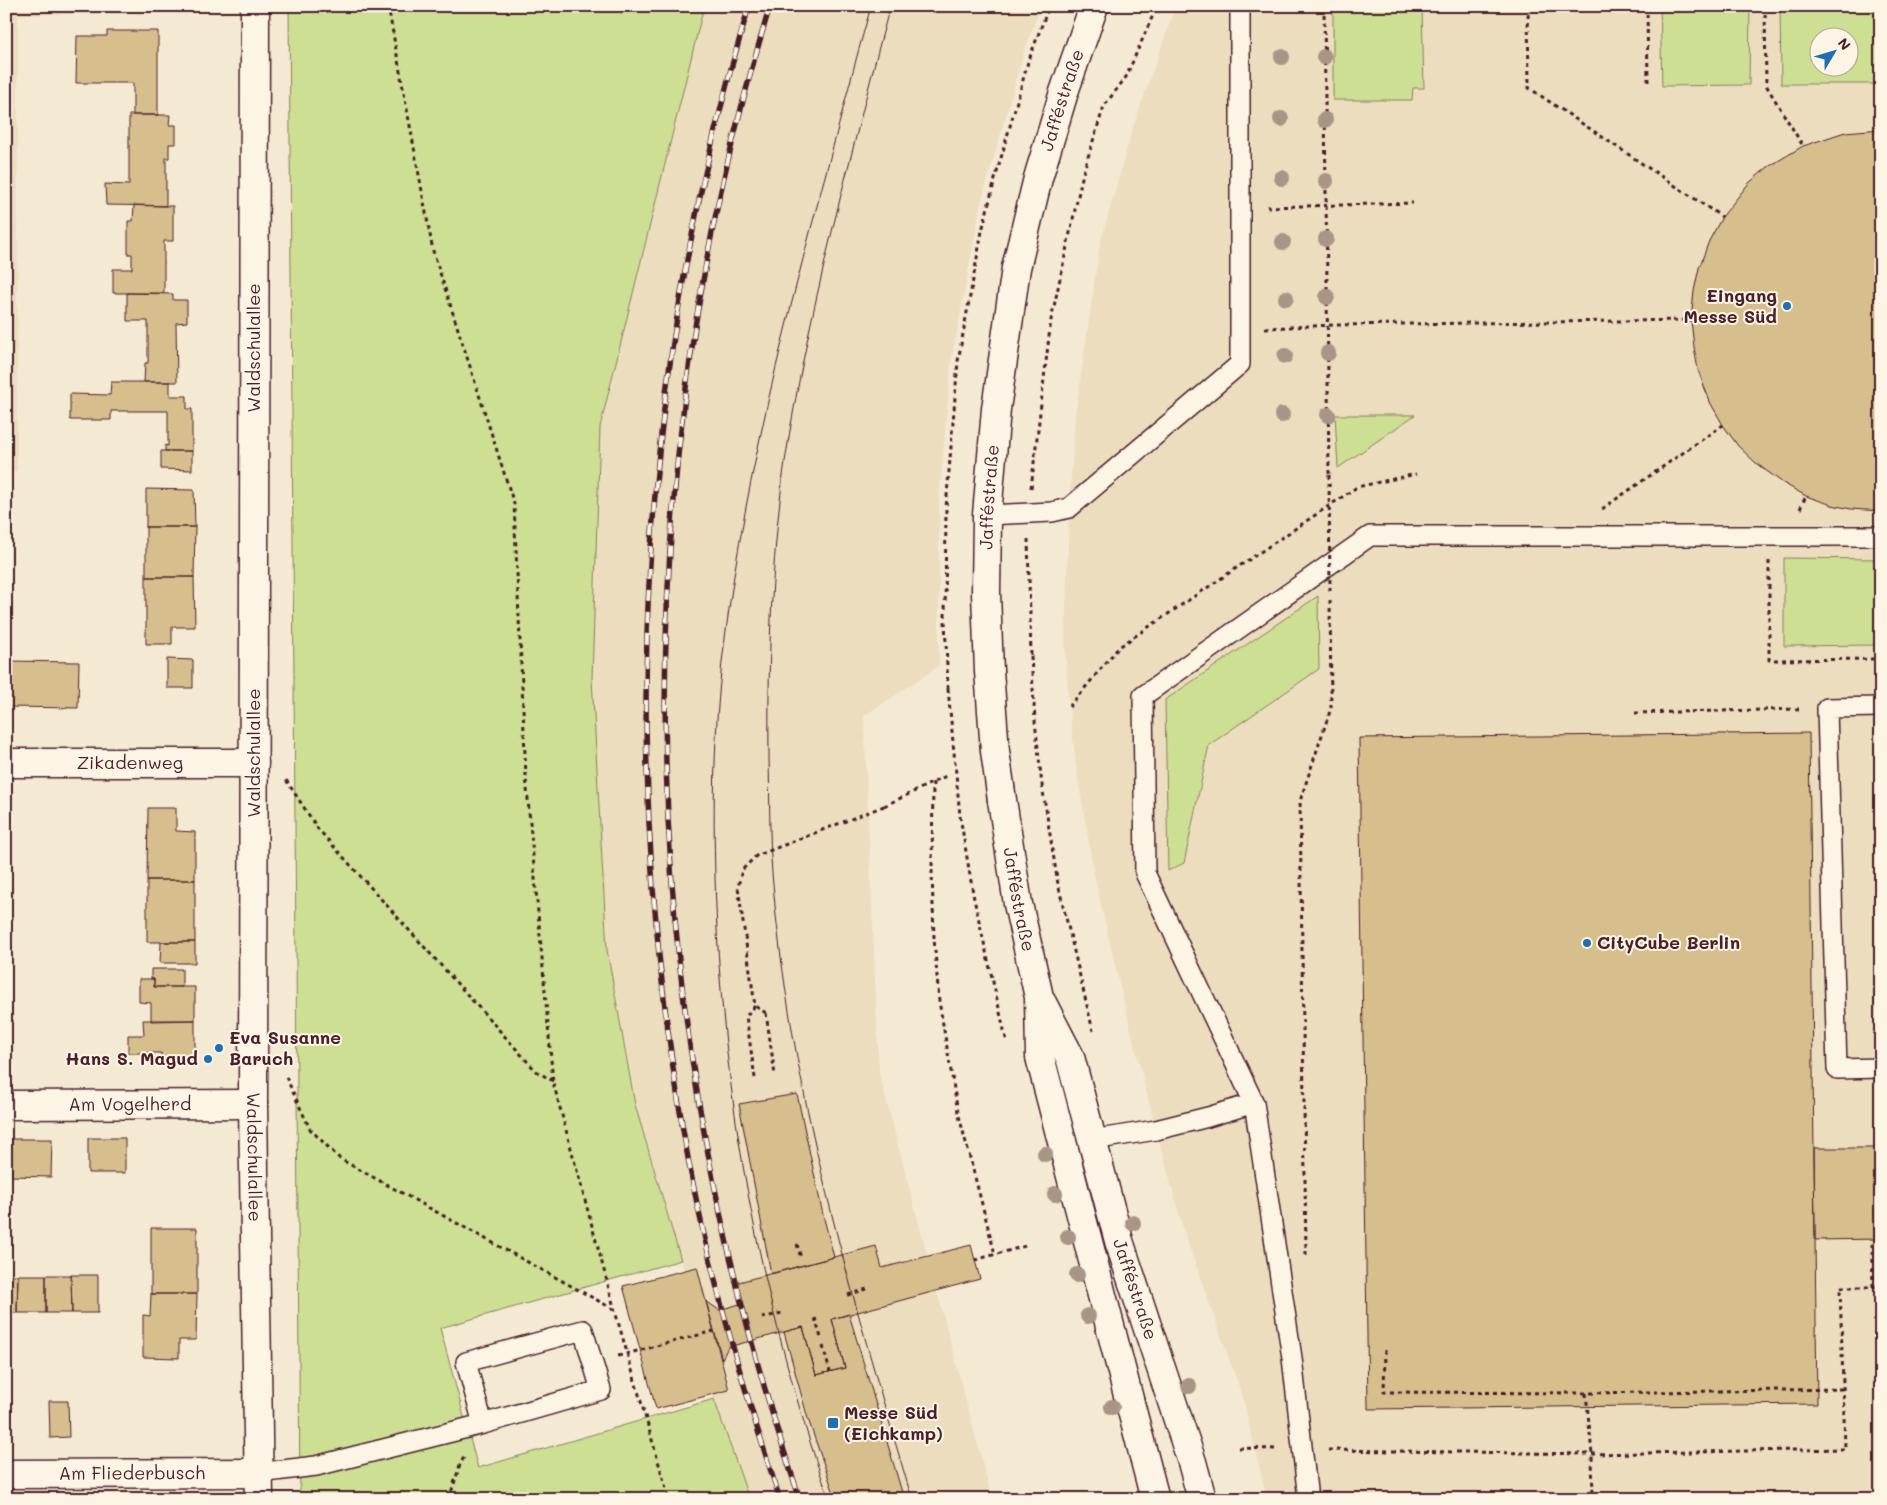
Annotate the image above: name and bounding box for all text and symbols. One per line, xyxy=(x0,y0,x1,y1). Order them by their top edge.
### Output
north arrow xyxy=(1810,28,1860,78)
text: N xyxy=(1834,34,1855,54)
street label: Jafféstraße xyxy=(1034,46,1089,154)
street label: Waldschulallee xyxy=(241,283,265,413)
place label: Eingang Messe Süd xyxy=(1683,283,1777,328)
marker: Eingang Messe Süd xyxy=(1781,300,1793,312)
street label: Jafféstraße xyxy=(974,443,1004,550)
street label: Waldschulallee xyxy=(241,688,265,818)
street label: Zikadenweg xyxy=(77,750,183,774)
street label: Jafféstraße xyxy=(998,846,1041,954)
place label: CityCube Berlin xyxy=(1597,930,1740,954)
marker: CityCube Berlin xyxy=(1581,937,1593,949)
place label: Eva Susanne Baruch xyxy=(229,1025,341,1070)
marker: Eva Susanne Baruch xyxy=(213,1042,225,1054)
place label: Hans S. Magud xyxy=(65,1046,198,1070)
marker: Hans S. Magud xyxy=(202,1053,214,1065)
street label: Am Vogelherd xyxy=(69,1091,191,1116)
street label: Waldschulallee xyxy=(242,1092,268,1222)
street label: Jafféstraße xyxy=(1108,1235,1164,1343)
place label: Messe Süd (Eichkamp) xyxy=(844,1400,943,1445)
marker: Messe Süd (Eichkamp) xyxy=(826,1416,840,1430)
street label: Am Fliederbusch xyxy=(59,1460,205,1485)

